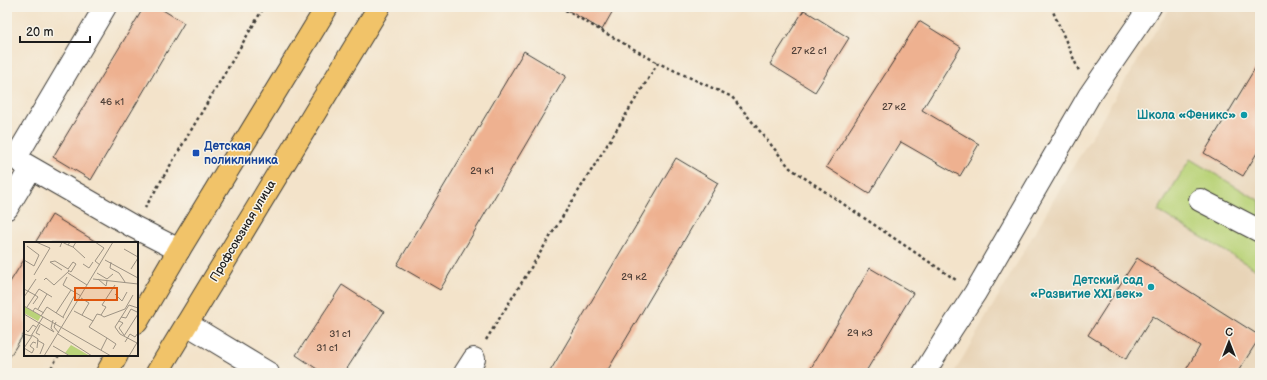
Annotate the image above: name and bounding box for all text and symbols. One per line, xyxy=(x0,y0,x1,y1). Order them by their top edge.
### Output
scale bar xyxy=(20,18,90,44)
text: 20 m xyxy=(26,25,53,40)
house number: 27 к2 с1 xyxy=(791,45,827,57)
house number: 46 к1 xyxy=(100,96,124,108)
house number: 27 к2 xyxy=(882,101,906,113)
place label: Школа «Феникс» xyxy=(1137,108,1236,123)
marker: Школа «Феникс» xyxy=(1239,110,1249,120)
place label: Детская поликлиника xyxy=(204,139,279,168)
marker: Детская поликлиника xyxy=(191,148,201,158)
house number: 29 к1 xyxy=(470,165,494,177)
street label: Профсоюзная улица xyxy=(207,178,279,284)
inset map xyxy=(24,242,138,356)
house number: 29 к2 xyxy=(621,271,647,283)
place label: Детский сад «Развитие XXI век» xyxy=(1030,273,1144,302)
marker: Детский сад «Развитие XXI век» xyxy=(1146,282,1156,292)
north arrow xyxy=(1209,322,1249,362)
text: С xyxy=(1225,326,1233,339)
house number: 29 к3 xyxy=(847,327,873,339)
house number: 31 с1 xyxy=(329,328,351,340)
house number: 31 с1 xyxy=(316,342,338,354)

